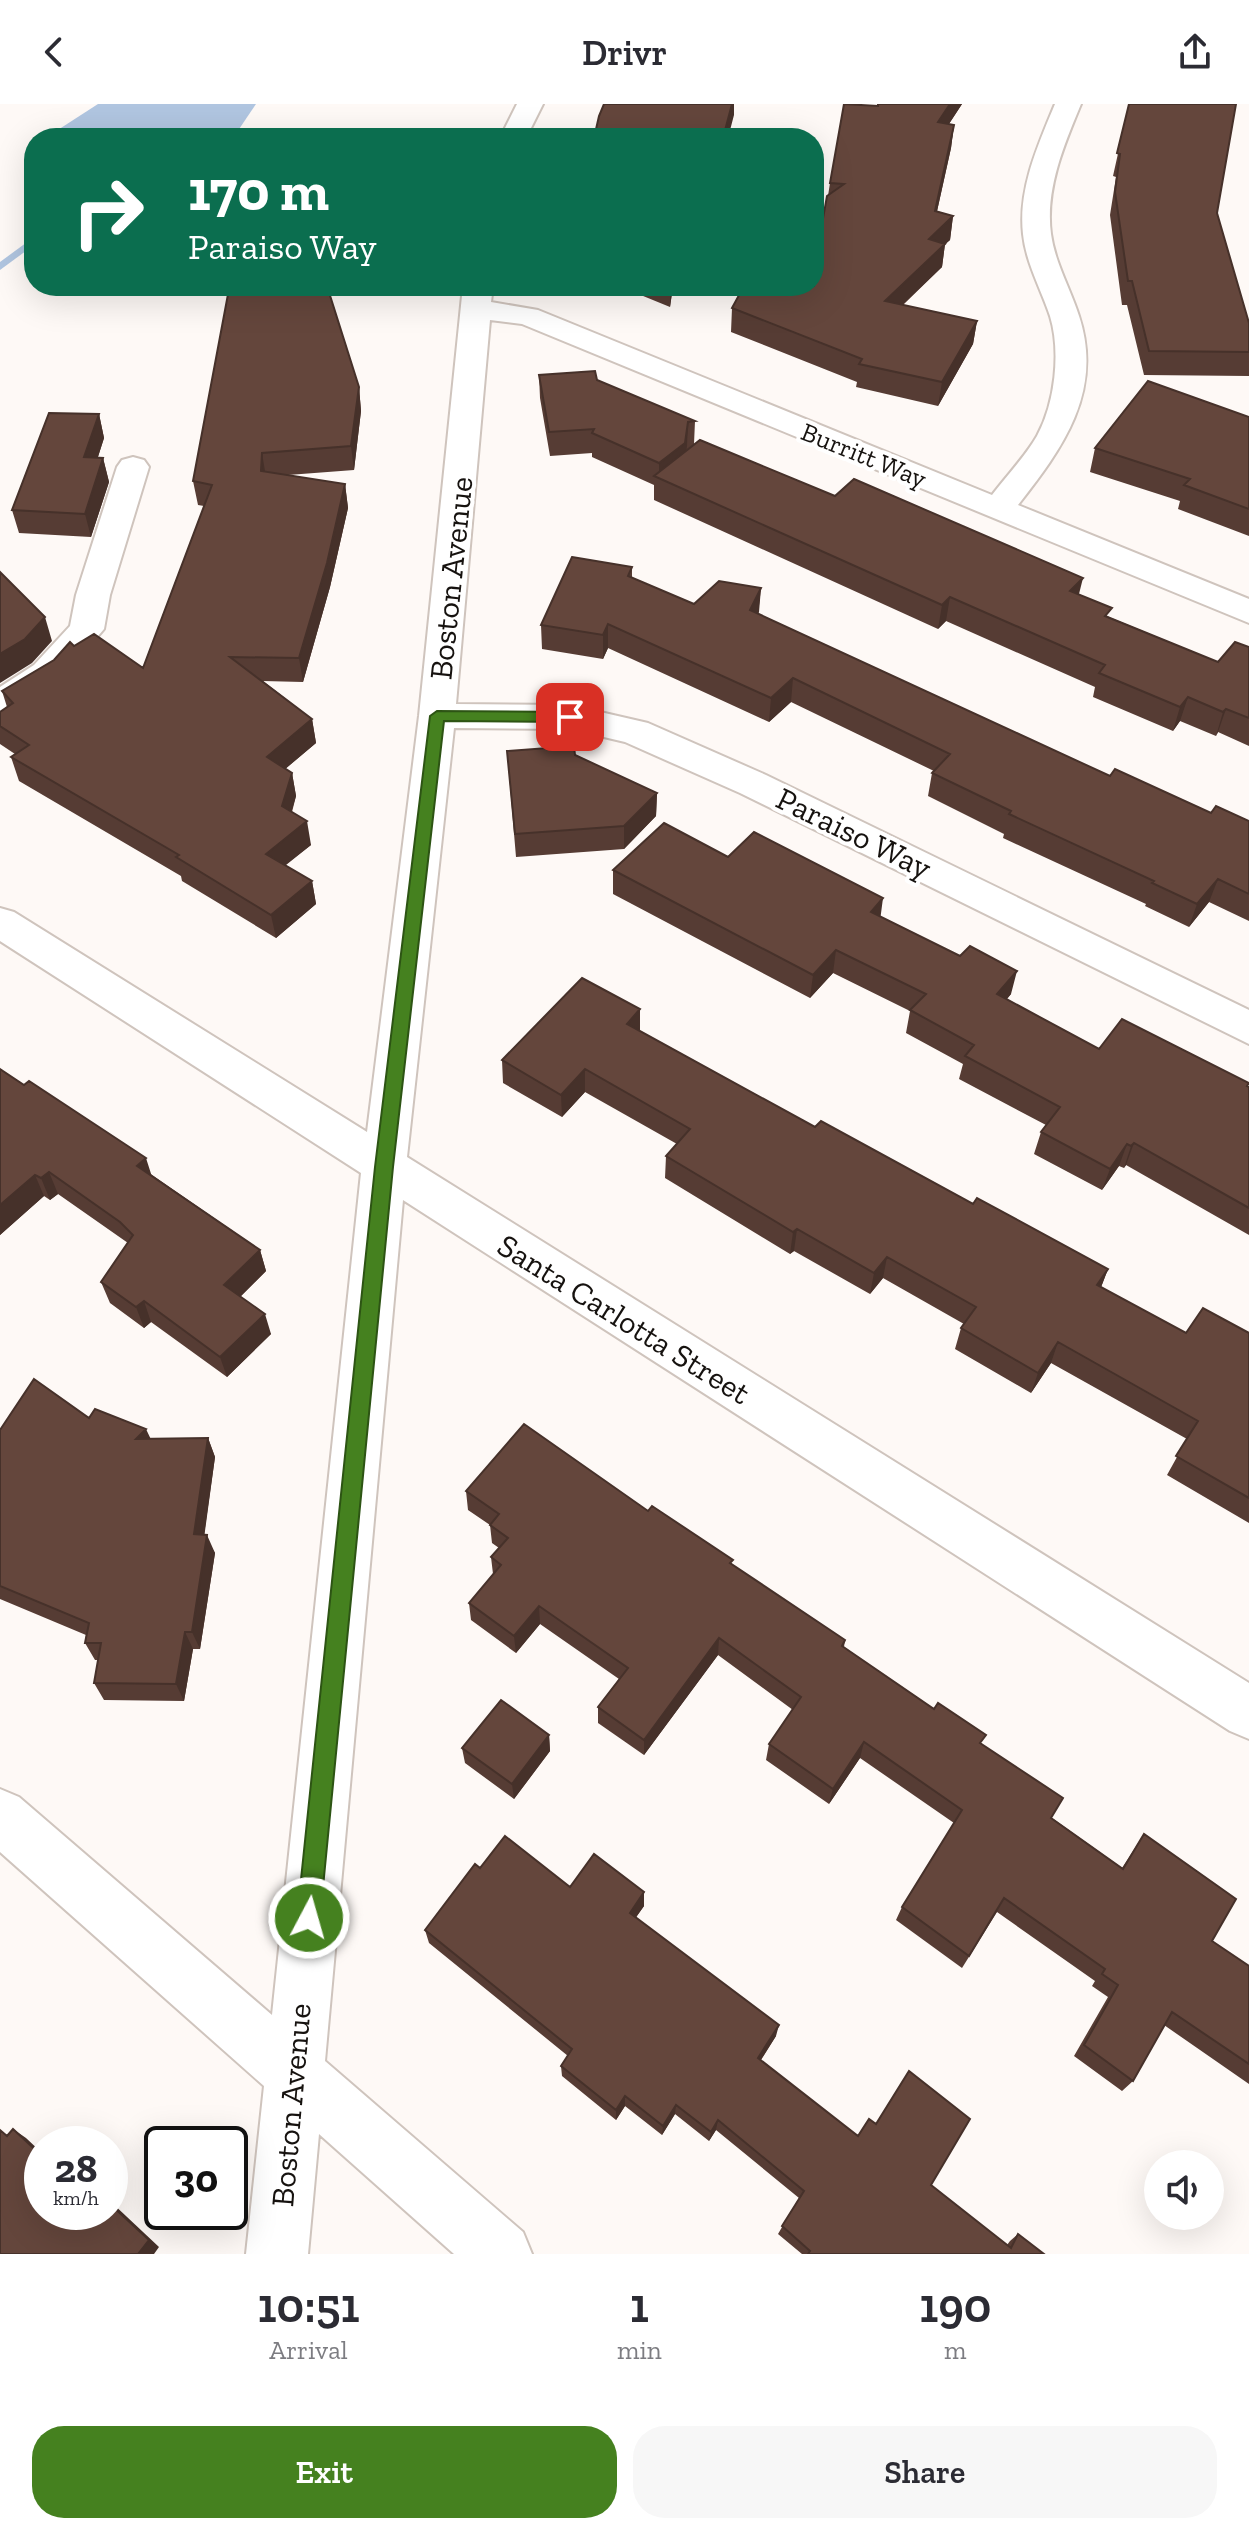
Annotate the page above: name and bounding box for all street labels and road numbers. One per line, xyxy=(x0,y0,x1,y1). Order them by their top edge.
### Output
street label: Burritt Way xyxy=(797,415,932,495)
street label: Boston Avenue xyxy=(421,475,481,681)
street label: Paraiso Way xyxy=(770,779,938,887)
street label: Santa Carlotta Street xyxy=(491,1226,757,1412)
street label: Boston Avenue xyxy=(263,2002,319,2208)

